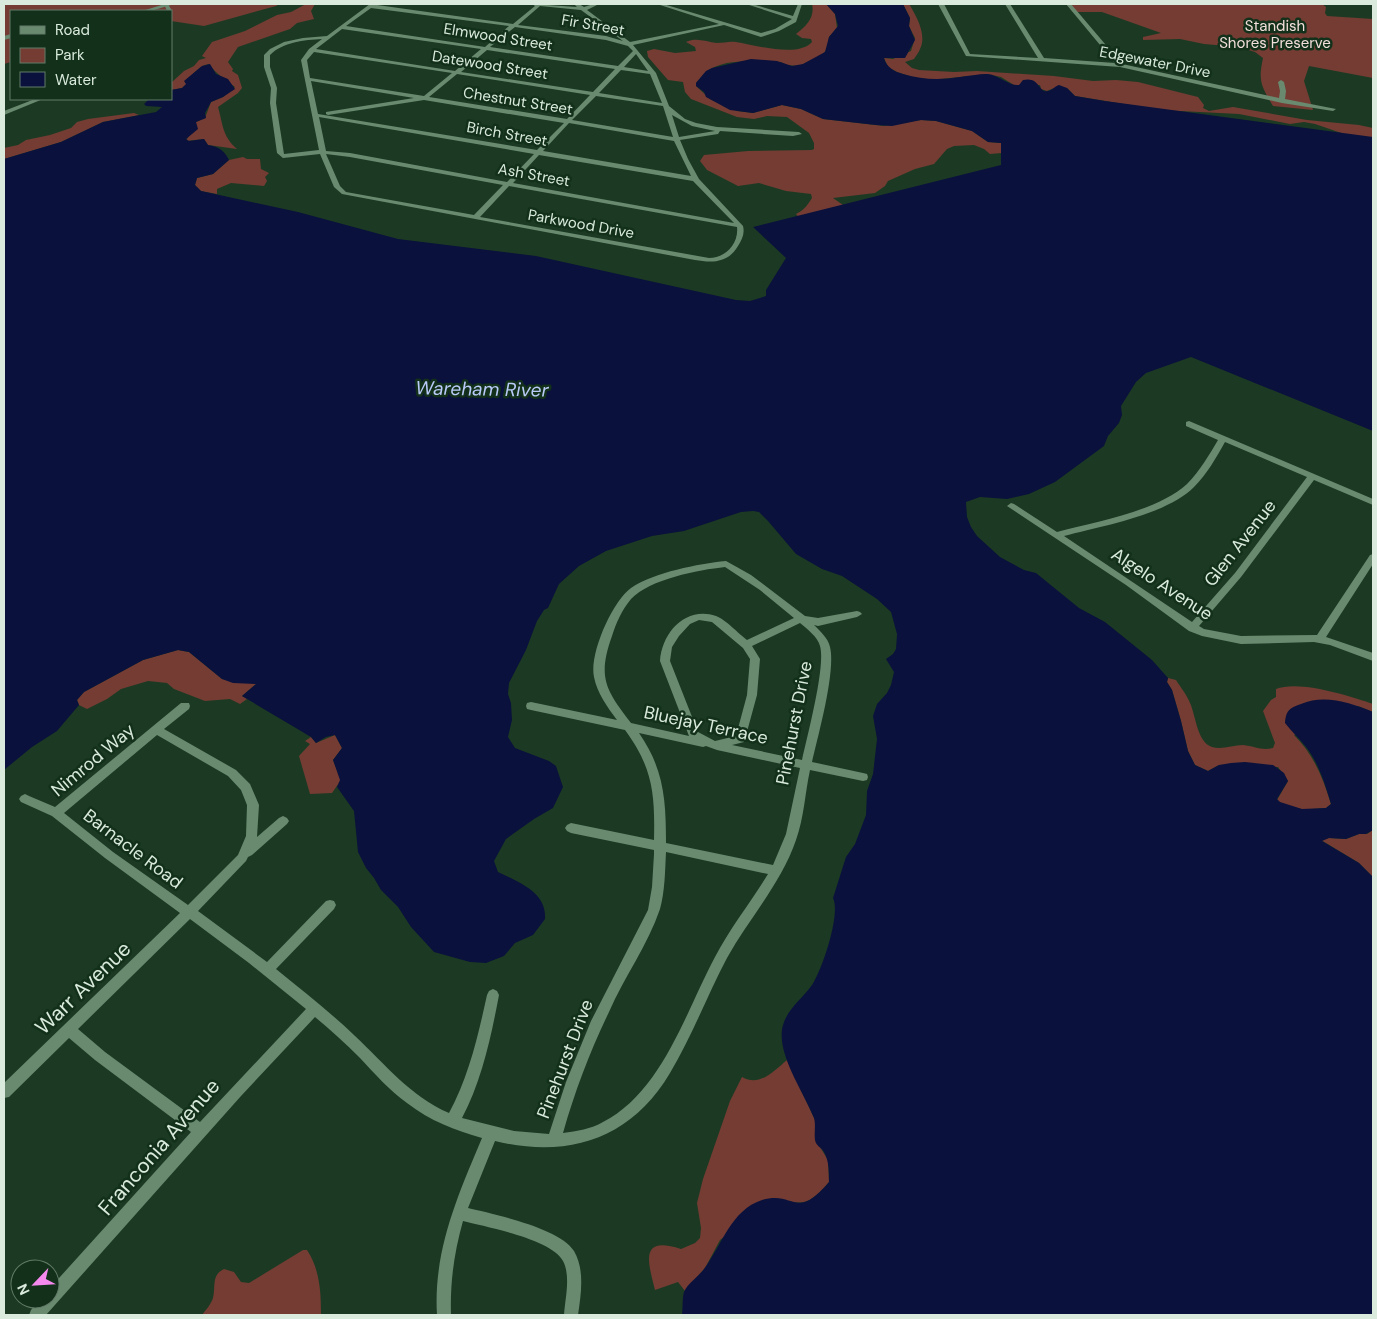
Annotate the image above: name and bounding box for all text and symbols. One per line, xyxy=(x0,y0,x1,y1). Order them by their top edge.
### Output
legend xyxy=(10,10,172,100)
street label: Fir Street xyxy=(560,10,626,40)
park label: Standish Shores Preserve xyxy=(1219,16,1331,53)
street label: Elmwood Street xyxy=(442,19,554,56)
text: Road xyxy=(55,20,90,40)
street label: Edgewater Drive xyxy=(1098,41,1212,83)
text: Park xyxy=(55,45,85,65)
street label: Datewood Street xyxy=(431,46,549,84)
text: Water xyxy=(55,70,97,90)
street label: Chestnut Street xyxy=(462,82,574,120)
street label: Birch Street xyxy=(465,117,549,151)
street label: Ash Street xyxy=(497,159,572,191)
street label: Parkwood Drive xyxy=(526,205,636,243)
water label: Wareham River xyxy=(415,375,550,403)
street label: Glen Avenue xyxy=(1198,495,1282,591)
street label: Algelo Avenue xyxy=(1107,542,1217,626)
street label: Pinehurst Drive xyxy=(770,659,818,787)
street label: Bluejay Terrace xyxy=(642,700,770,750)
street label: Nimrod Way xyxy=(46,718,140,802)
street label: Barnacle Road xyxy=(78,804,188,894)
street label: Warr Avenue xyxy=(29,935,137,1041)
street label: Pinehurst Drive xyxy=(531,996,599,1122)
street label: Franconia Avenue xyxy=(92,1073,226,1221)
north arrow xyxy=(10,1259,60,1309)
text: N xyxy=(13,1281,34,1298)

